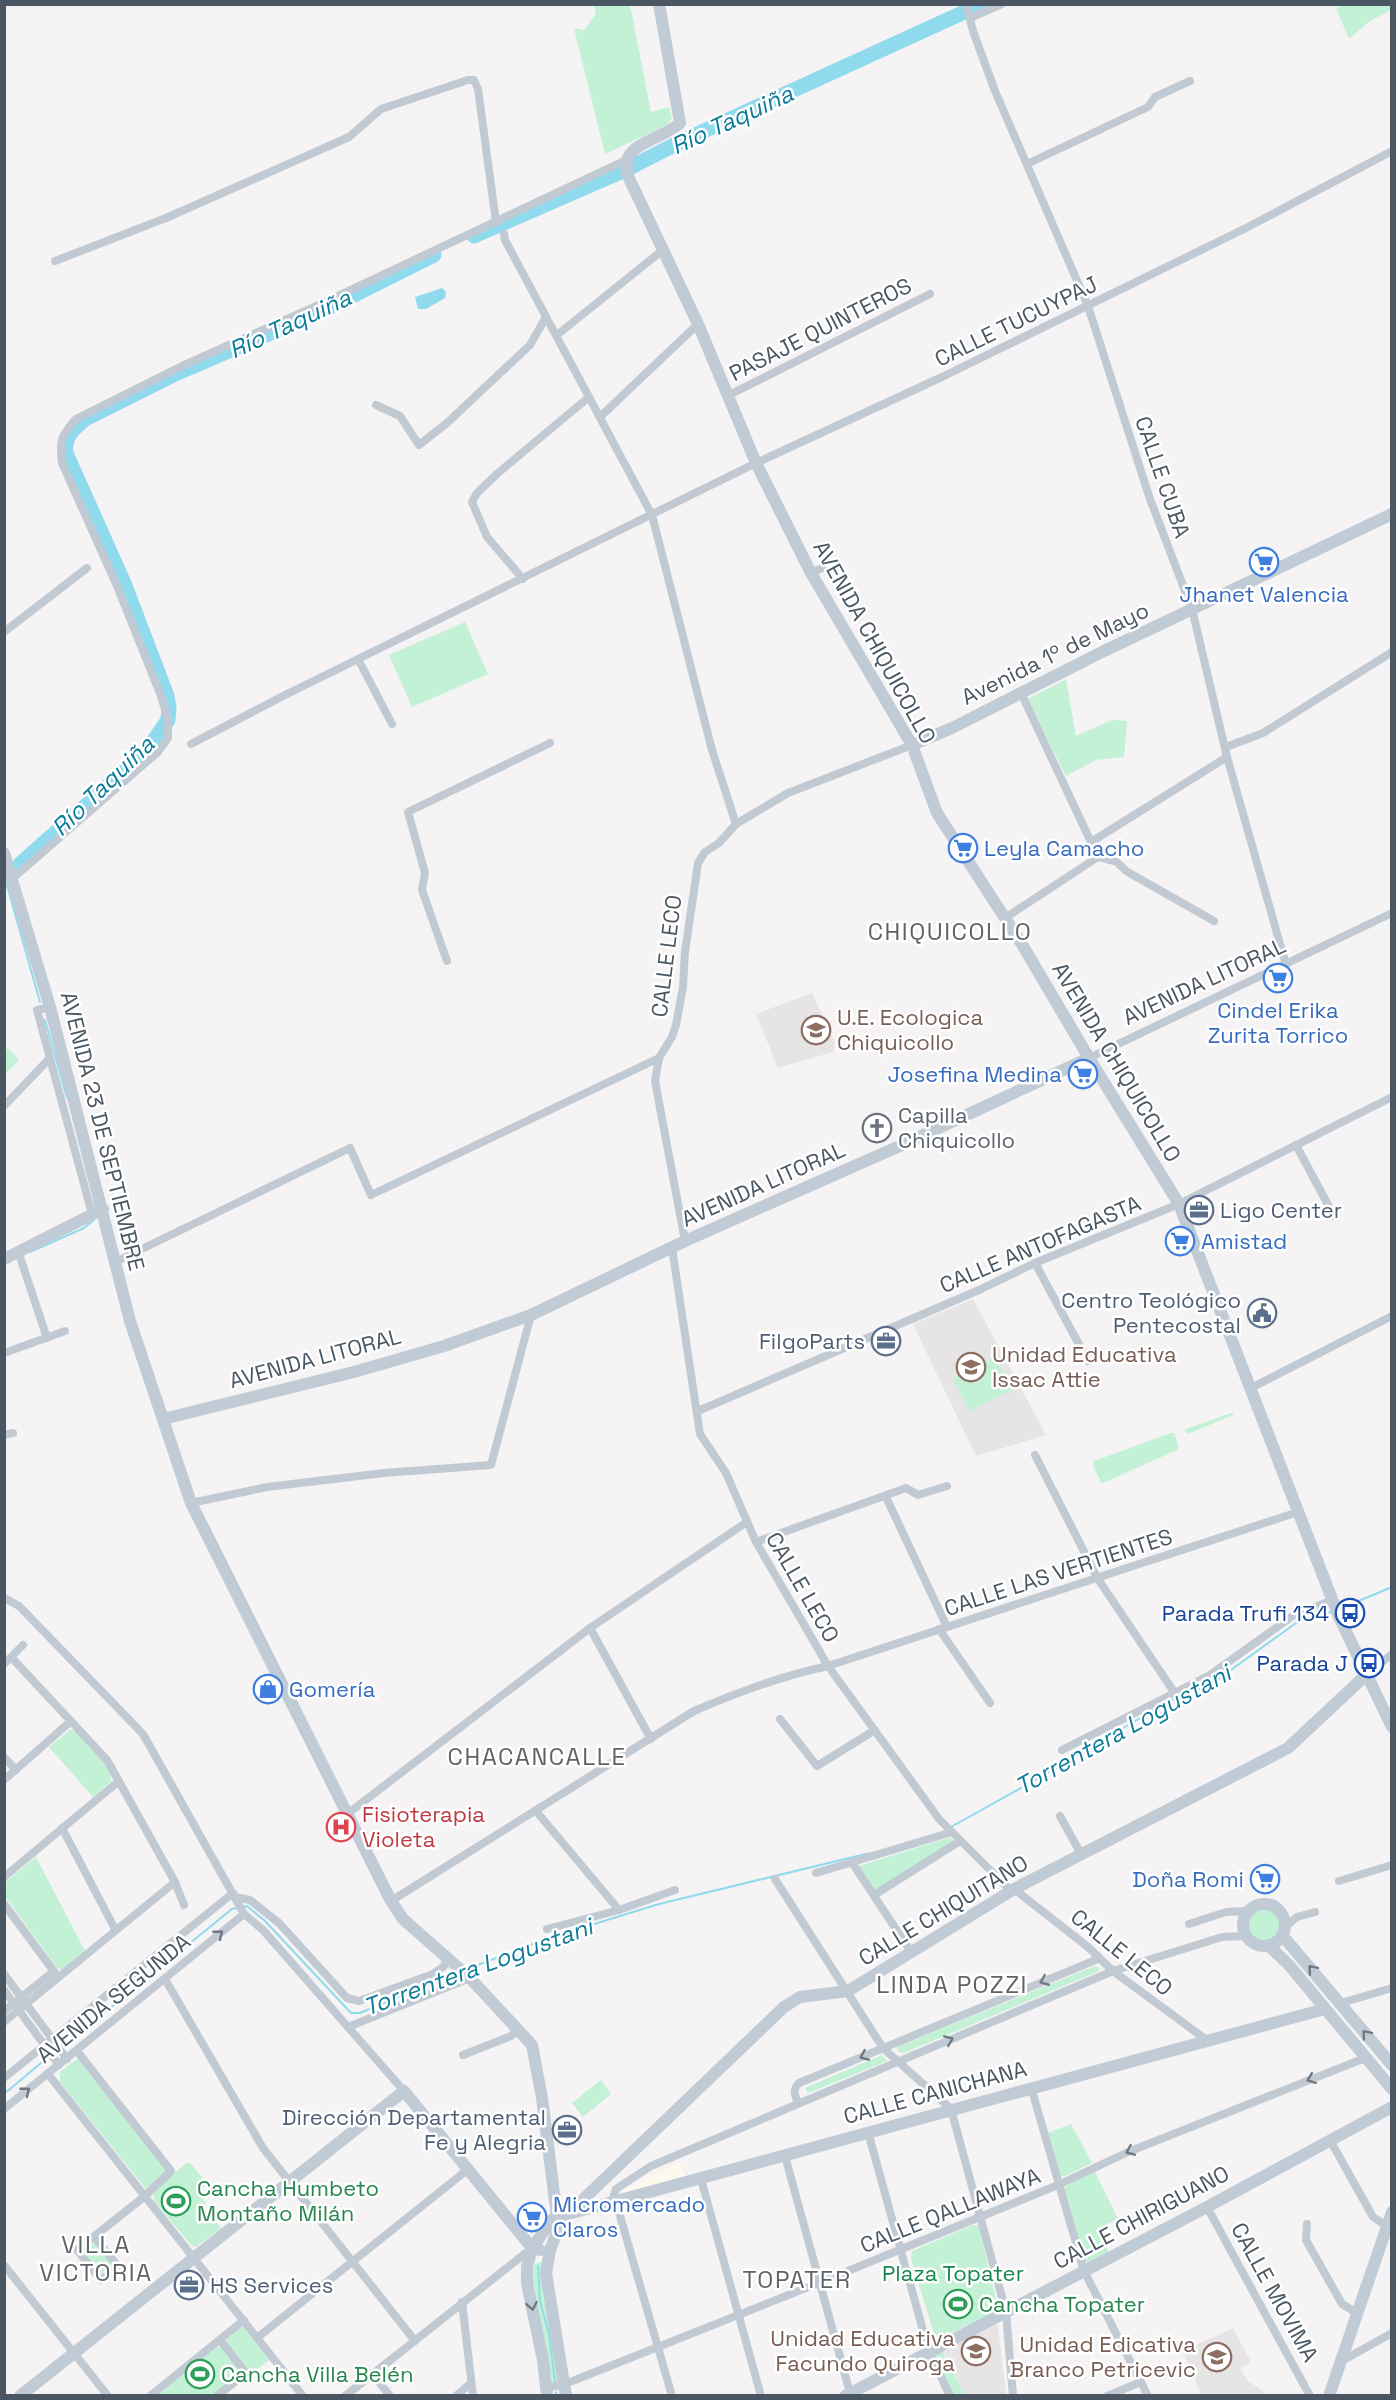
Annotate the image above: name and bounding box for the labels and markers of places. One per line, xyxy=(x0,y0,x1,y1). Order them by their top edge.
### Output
supermarket icon: Jhanet Valencia xyxy=(1248,546,1280,578)
place label: Jhanet Valencia xyxy=(1179,580,1349,608)
supermarket icon: Leyla Camacho xyxy=(947,832,979,864)
place label: Leyla Camacho xyxy=(984,834,1144,862)
supermarket icon: Cindel Erika Zurita Torrico xyxy=(1262,962,1294,994)
place label: Cindel Erika Zurita Torrico xyxy=(1208,996,1348,1049)
place label: U.E. Ecologica Chiquicollo xyxy=(837,1003,984,1056)
school or university icon: U.E. Ecologica Chiquicollo xyxy=(800,1014,832,1046)
supermarket icon: Josefina Medina xyxy=(1067,1058,1099,1090)
place label: Josefina Medina xyxy=(888,1060,1062,1088)
place label: Capilla Chiquicollo xyxy=(898,1101,1015,1154)
church icon: Capilla Chiquicollo xyxy=(861,1112,893,1144)
office icon: Ligo Center xyxy=(1183,1194,1215,1226)
place label: Ligo Center xyxy=(1220,1196,1342,1224)
supermarket icon: Amistad xyxy=(1164,1225,1196,1257)
place label: Amistad xyxy=(1201,1227,1287,1255)
place label: Centro Teológico Pentecostal xyxy=(1061,1286,1241,1339)
public building icon: Centro Teológico Pentecostal xyxy=(1246,1297,1278,1329)
office icon: FilgoParts xyxy=(870,1325,902,1357)
place label: FilgoParts xyxy=(759,1327,865,1355)
place label: Unidad Educativa Issac Attie xyxy=(992,1340,1177,1393)
school or university icon: Unidad Educativa Issac Attie xyxy=(955,1351,987,1383)
bus stop icon: Parada Trufi 134 xyxy=(1334,1597,1366,1629)
place label: Parada Trufi 134 xyxy=(1162,1599,1329,1627)
bus stop icon: Parada J xyxy=(1353,1647,1385,1679)
place label: Parada J xyxy=(1257,1649,1348,1677)
shop icon: Gomería xyxy=(252,1673,284,1705)
place label: Gomería xyxy=(289,1675,376,1703)
place label: Fisioterapia Violeta xyxy=(362,1800,485,1853)
hospital icon: Fisioterapia Violeta xyxy=(325,1811,357,1843)
supermarket icon: Doña Romi xyxy=(1249,1863,1281,1895)
place label: Doña Romi xyxy=(1132,1865,1244,1893)
place label: Dirección Departamental Fe y Alegria xyxy=(282,2103,546,2156)
office icon: Dirección Departamental Fe y Alegria xyxy=(551,2114,583,2146)
place label: Cancha Humbeto Montaño Milán xyxy=(197,2174,379,2227)
sports icon: Cancha Humbeto Montaño Milán xyxy=(160,2185,192,2217)
place label: Micromercado Claros xyxy=(553,2190,705,2243)
supermarket icon: Micromercado Claros xyxy=(516,2201,548,2233)
office icon: HS Services xyxy=(173,2269,205,2301)
place label: HS Services xyxy=(210,2271,333,2299)
sports icon: Cancha Topater xyxy=(942,2288,974,2320)
place label: Cancha Topater xyxy=(979,2290,1145,2318)
place label: Unidad Educativa Facundo Quiroga xyxy=(770,2324,955,2377)
place label: Unidad Edicativa Branco Petricevic xyxy=(1010,2330,1196,2383)
school or university icon: Unidad Educativa Facundo Quiroga xyxy=(960,2335,992,2367)
school or university icon: Unidad Edicativa Branco Petricevic xyxy=(1201,2341,1233,2373)
sports icon: Cancha Villa Belén xyxy=(184,2358,216,2390)
place label: Cancha Villa Belén xyxy=(221,2360,413,2388)

